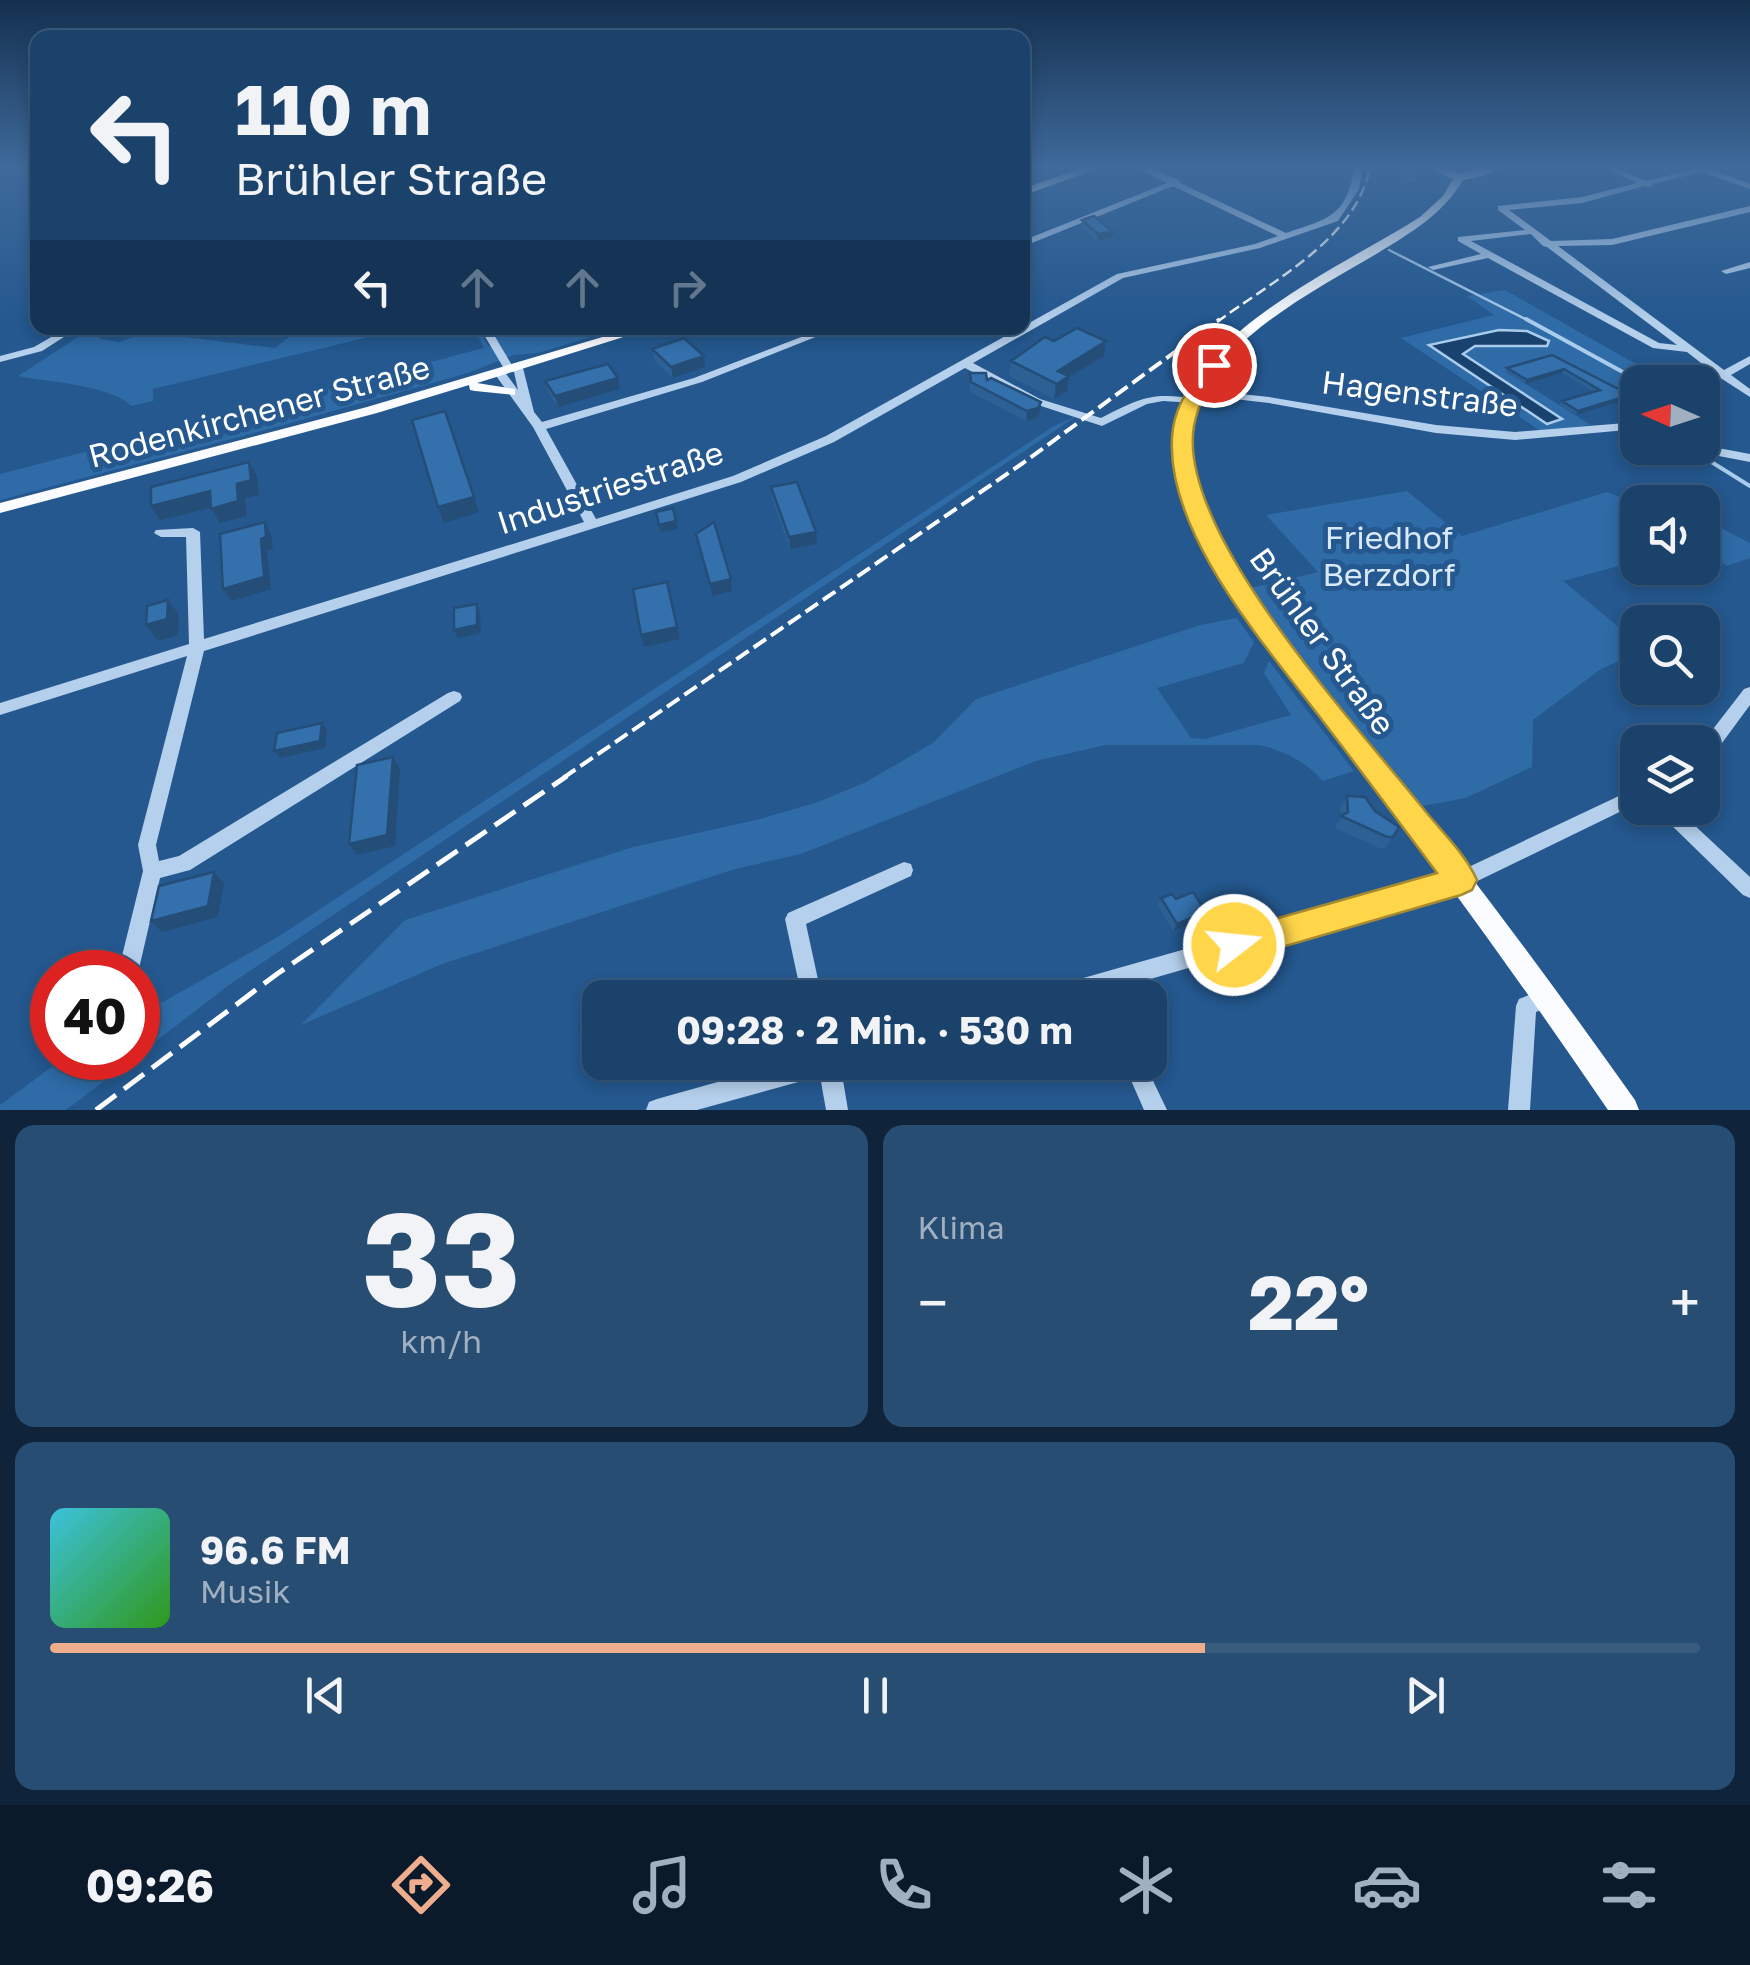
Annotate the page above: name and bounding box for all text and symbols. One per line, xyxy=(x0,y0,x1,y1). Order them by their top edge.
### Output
text: 110 m xyxy=(235,66,431,150)
icon: left xyxy=(70,70,200,200)
text: Brühler Straße xyxy=(235,151,547,205)
icon: left xyxy=(345,260,400,315)
icon: ahead xyxy=(450,260,505,315)
icon: ahead xyxy=(555,260,610,315)
icon: right xyxy=(660,260,715,315)
pin xyxy=(1172,323,1257,408)
icon: arrive xyxy=(1187,338,1242,393)
street label: Rodenkirchener Straße xyxy=(84,347,434,475)
street label: Hagenstraße xyxy=(1320,362,1520,424)
north arrow xyxy=(1620,365,1720,465)
map controls xyxy=(1620,365,1720,825)
street label: Industriestraße xyxy=(492,433,728,541)
button: sound xyxy=(1620,485,1720,585)
park label: Friedhof Berzdorf xyxy=(1323,518,1456,593)
street label: Brühler Straße xyxy=(1242,540,1404,742)
button: search xyxy=(1620,605,1720,705)
button: layers xyxy=(1620,725,1720,825)
position arrow xyxy=(1182,893,1286,997)
speed limit sign: 40 xyxy=(30,950,160,1080)
text: 09:28 · 2 Min. · 530 m xyxy=(676,1007,1073,1052)
text: 33 xyxy=(362,1179,521,1335)
text: Klima xyxy=(918,1208,1004,1246)
text: 22° xyxy=(1248,1256,1369,1347)
text: − xyxy=(918,1269,948,1335)
text: + xyxy=(1670,1269,1700,1335)
text: km/h xyxy=(401,1322,482,1360)
text: 96.6 FM xyxy=(200,1527,350,1572)
text: Musik xyxy=(200,1572,291,1610)
icon: previous xyxy=(298,1668,353,1723)
icon: pause xyxy=(848,1668,903,1723)
icon: next xyxy=(1398,1668,1453,1723)
icon: directions xyxy=(386,1850,456,1920)
icon: music xyxy=(627,1850,697,1920)
icon: phone xyxy=(869,1850,939,1920)
icon: climate xyxy=(1111,1850,1181,1920)
icon: car xyxy=(1352,1850,1422,1920)
icon: filters xyxy=(1594,1850,1664,1920)
text: 09:26 xyxy=(86,1858,214,1912)

